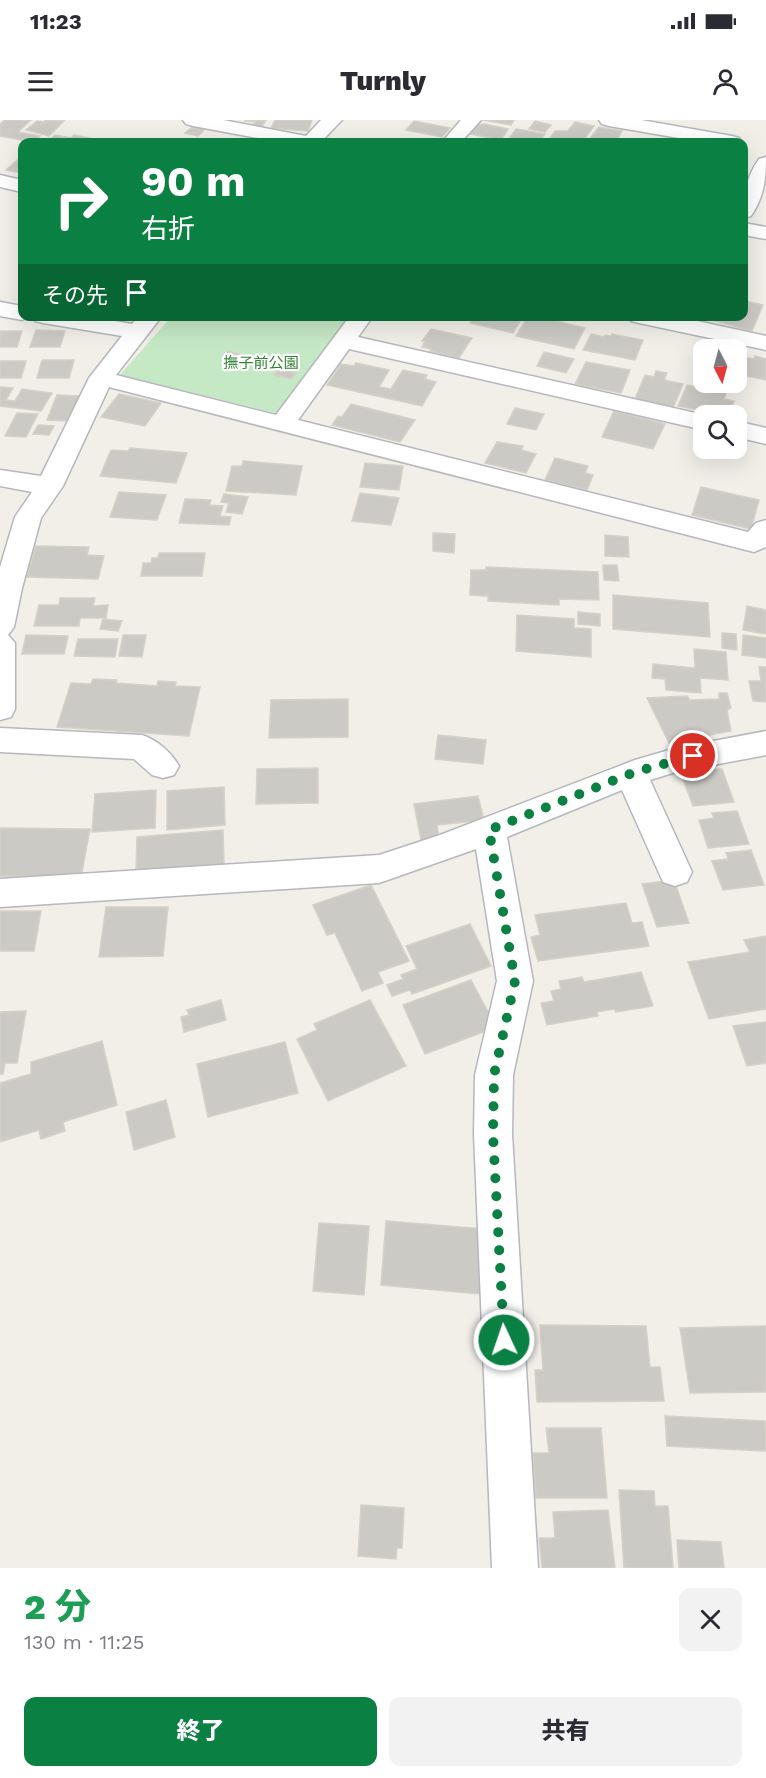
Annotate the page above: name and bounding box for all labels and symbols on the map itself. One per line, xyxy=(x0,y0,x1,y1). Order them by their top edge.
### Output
north arrow xyxy=(693,339,747,393)
park label: 撫子前公園 xyxy=(223,354,299,372)
pin xyxy=(667,730,718,781)
position arrow xyxy=(472,1308,536,1372)

